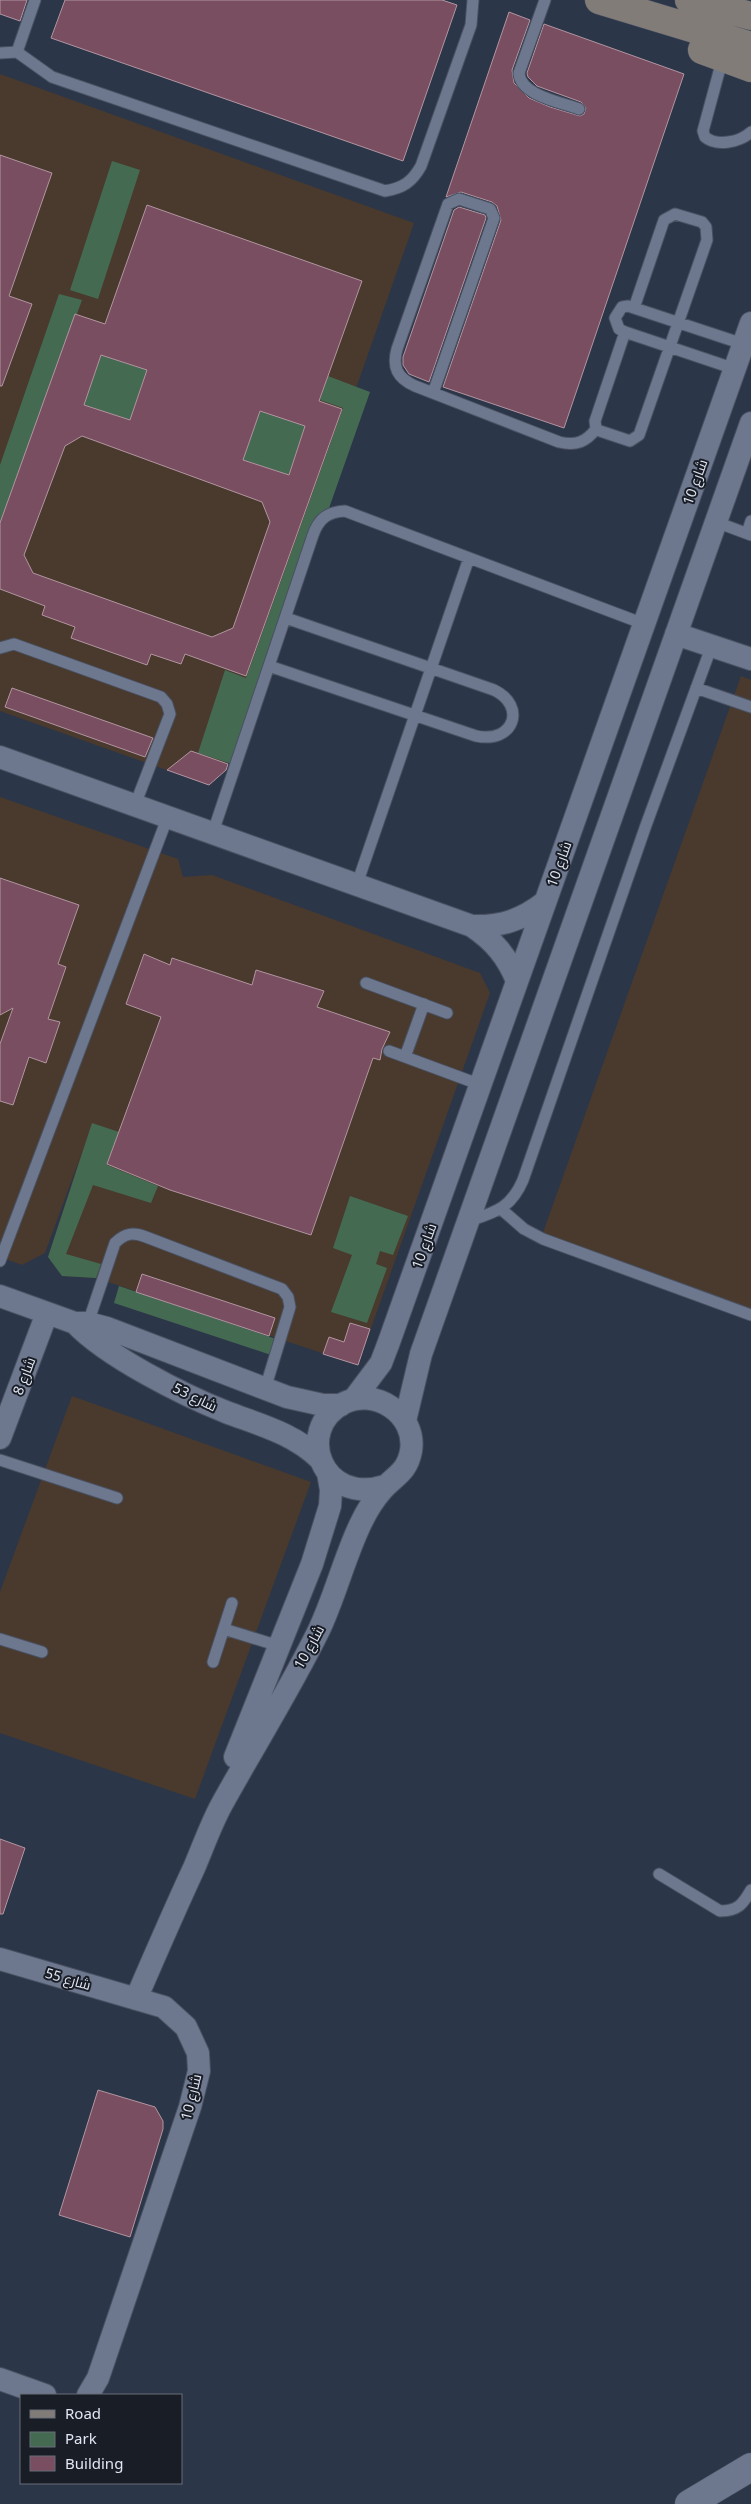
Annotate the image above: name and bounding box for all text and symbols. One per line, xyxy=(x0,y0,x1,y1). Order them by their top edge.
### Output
street label: شارع 10 xyxy=(678,457,711,507)
street label: شارع 10 xyxy=(542,839,575,889)
street label: شارع 10 xyxy=(407,1221,440,1271)
street label: شارع 8 xyxy=(8,1354,39,1397)
street label: شارع 53 xyxy=(170,1378,220,1415)
street label: شارع 10 xyxy=(289,1622,328,1672)
street label: شارع 55 xyxy=(43,1963,93,1994)
street label: شارع 10 xyxy=(176,2072,205,2122)
legend xyxy=(20,2394,182,2484)
text: Road xyxy=(65,2403,101,2423)
text: Park xyxy=(65,2428,97,2448)
text: Building xyxy=(65,2453,123,2473)

